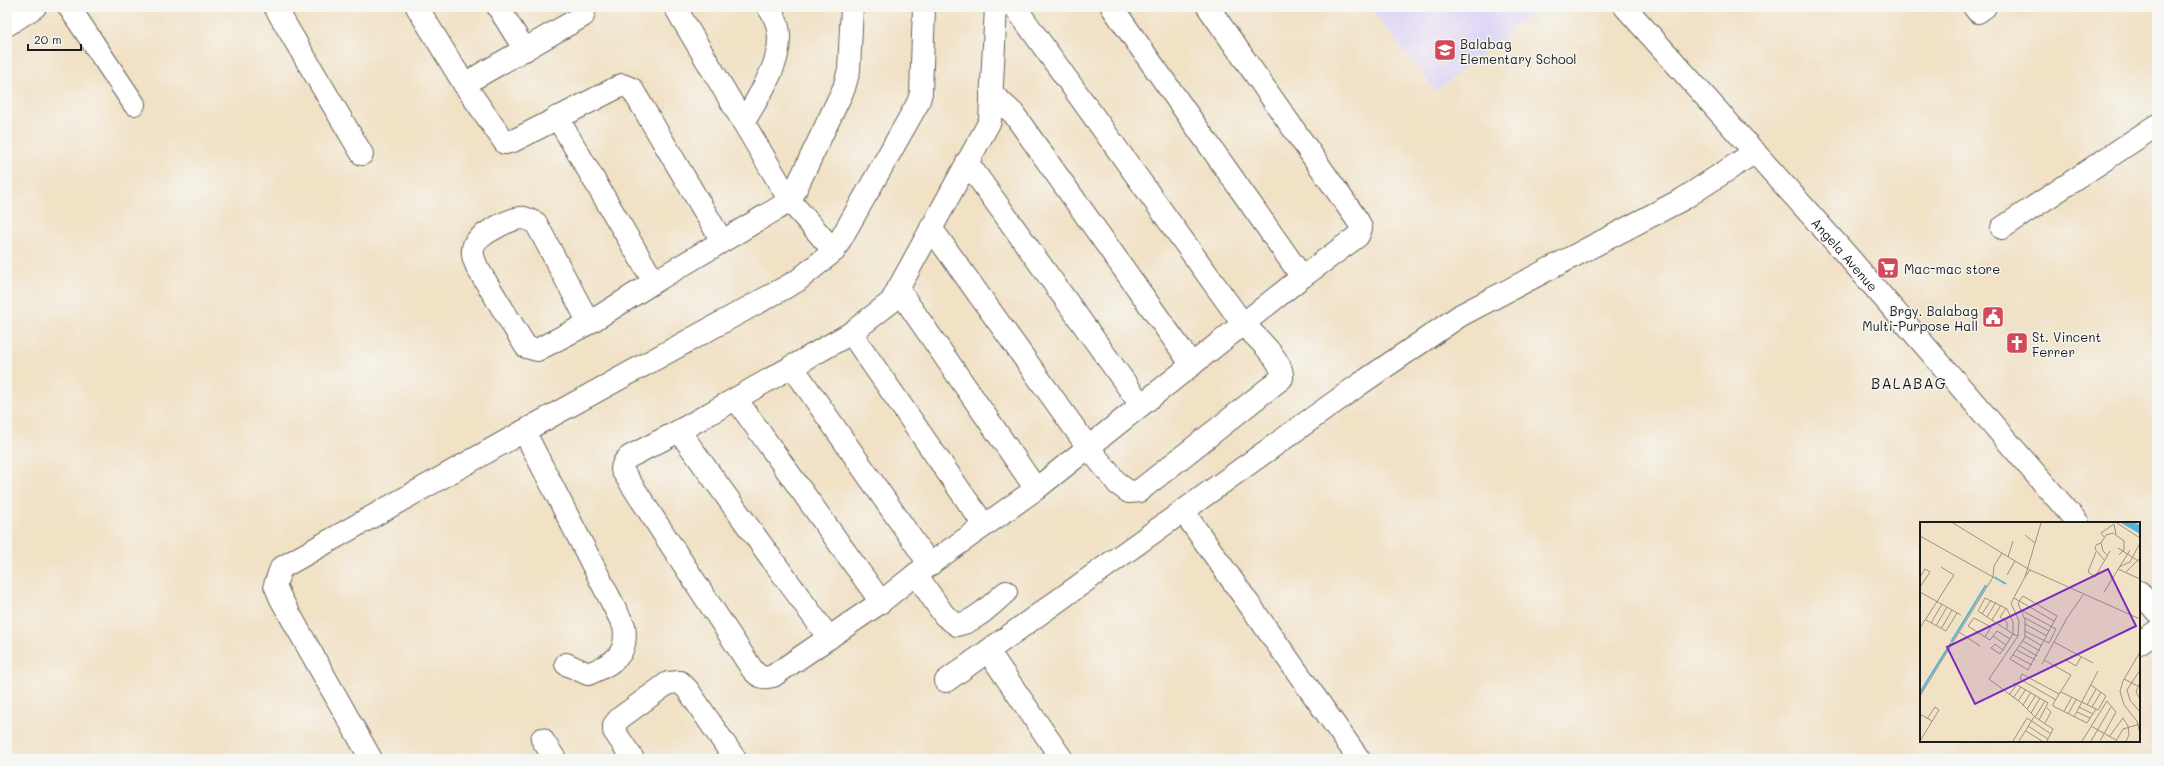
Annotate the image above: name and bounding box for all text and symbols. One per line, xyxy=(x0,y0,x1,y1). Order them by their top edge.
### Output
scale bar xyxy=(28,26,81,52)
text: 20 m xyxy=(34,31,62,47)
place label: Balabag Elementary School xyxy=(1460,35,1577,67)
school or university icon: Balabag Elementary School xyxy=(1432,37,1458,63)
street label: Angela Avenue xyxy=(1808,214,1882,294)
supermarket icon: Mac-mac store xyxy=(1875,255,1901,281)
place label: Mac-mac store xyxy=(1904,260,2000,277)
place label: Brgy. Balabag Multi-Purpose Hall xyxy=(1862,302,1978,334)
public building icon: Brgy. Balabag Multi-Purpose Hall xyxy=(1980,304,2006,330)
place label: St. Vincent Ferrer xyxy=(2032,328,2101,360)
church icon: St. Vincent Ferrer xyxy=(2004,330,2030,356)
district label: BALABAG xyxy=(1871,373,1947,393)
inset map xyxy=(1920,522,2140,742)

